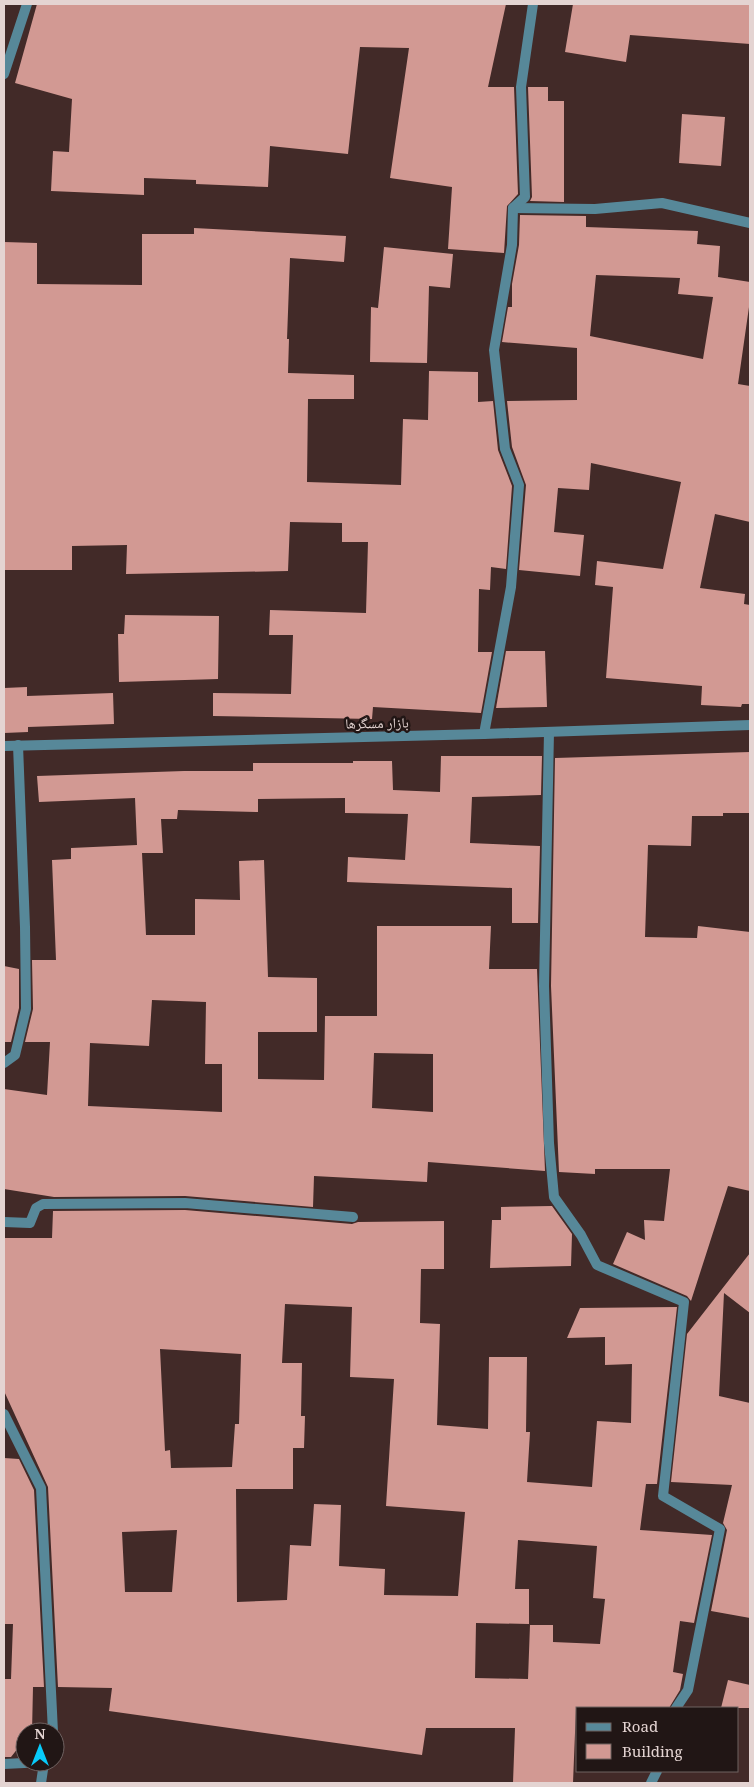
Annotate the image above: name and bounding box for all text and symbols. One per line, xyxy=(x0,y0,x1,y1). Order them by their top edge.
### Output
street label: بازار مسگرها xyxy=(345,712,409,733)
legend xyxy=(576,1707,739,1772)
text: Road xyxy=(622,1716,658,1736)
north arrow xyxy=(15,1722,65,1772)
text: N xyxy=(34,1724,46,1743)
text: Building xyxy=(622,1741,683,1761)

